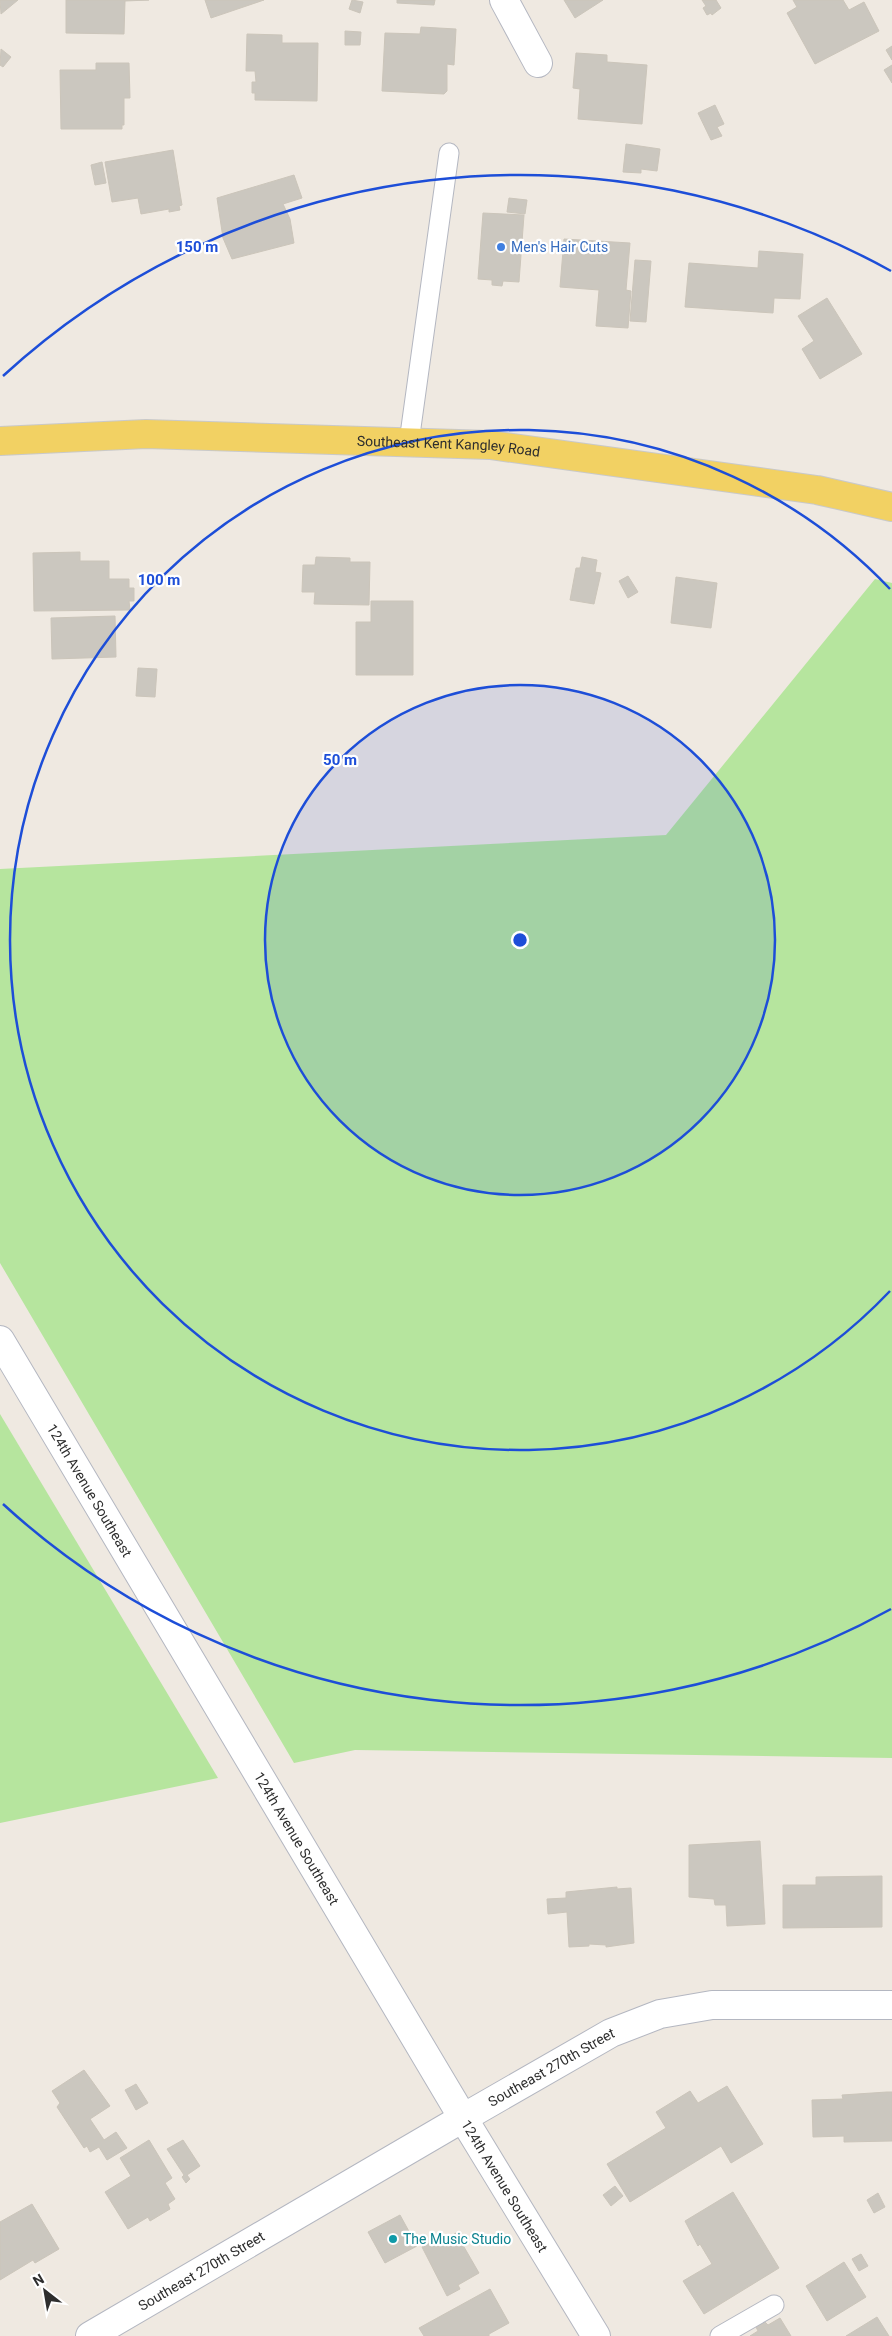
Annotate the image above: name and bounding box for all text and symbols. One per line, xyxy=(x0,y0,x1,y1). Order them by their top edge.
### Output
text: 150 m xyxy=(176,238,218,256)
place label: Men's Hair Cuts xyxy=(511,239,608,255)
marker: Men's Hair Cuts xyxy=(495,241,507,253)
street label: Southeast Kent Kangley Road xyxy=(357,433,541,460)
text: 100 m xyxy=(138,571,180,589)
text: 50 m xyxy=(323,751,357,769)
centre of rings xyxy=(511,931,529,949)
street label: 124th Avenue Southeast xyxy=(44,1421,135,1560)
street label: 124th Avenue Southeast xyxy=(251,1769,343,1908)
street label: Southeast 270th Street xyxy=(485,2024,617,2110)
street label: 124th Avenue Southeast xyxy=(458,2117,551,2255)
street label: Southeast 270th Street xyxy=(136,2228,268,2314)
place label: The Music Studio xyxy=(403,2231,511,2247)
marker: The Music Studio xyxy=(387,2233,399,2245)
north arrow xyxy=(20,2266,70,2316)
text: N xyxy=(30,2270,47,2289)

